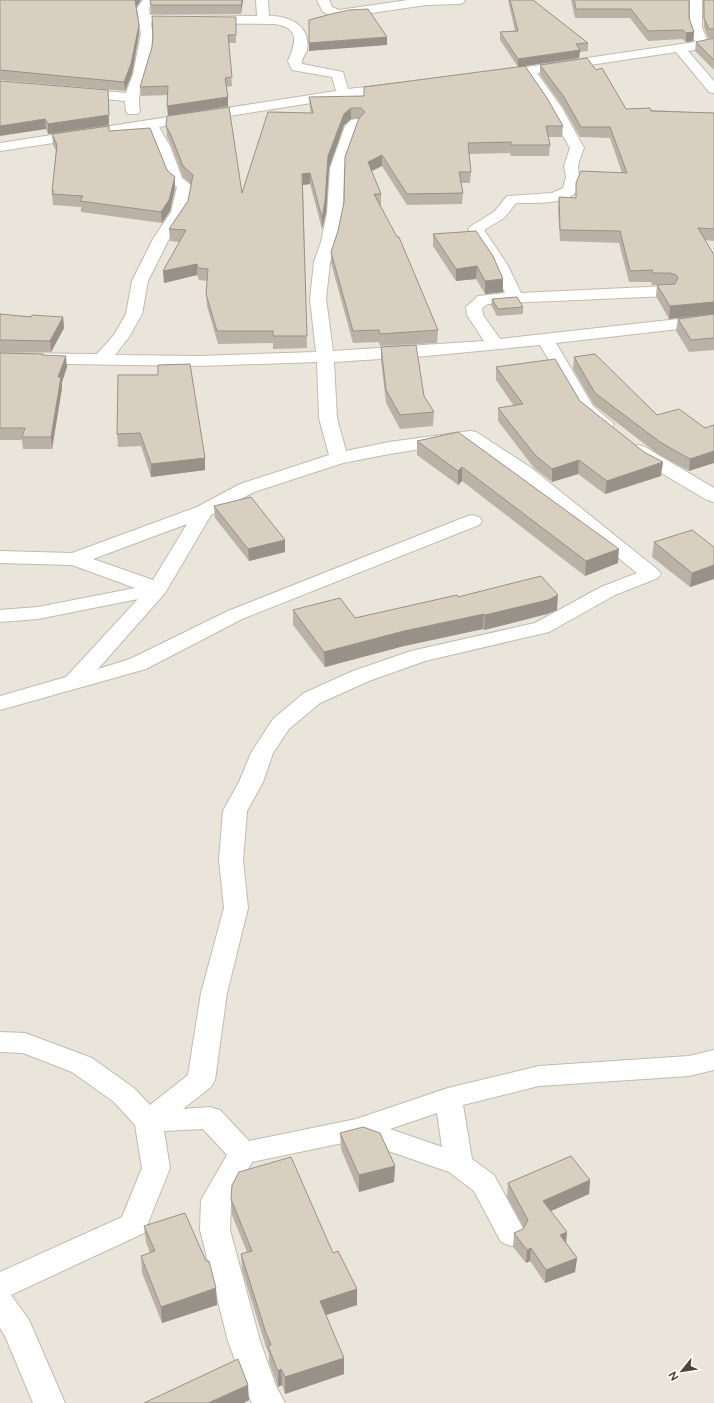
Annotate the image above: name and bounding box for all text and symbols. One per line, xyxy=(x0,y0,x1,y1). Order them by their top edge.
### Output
north arrow xyxy=(662,1351,702,1391)
text: N xyxy=(666,1369,682,1383)

